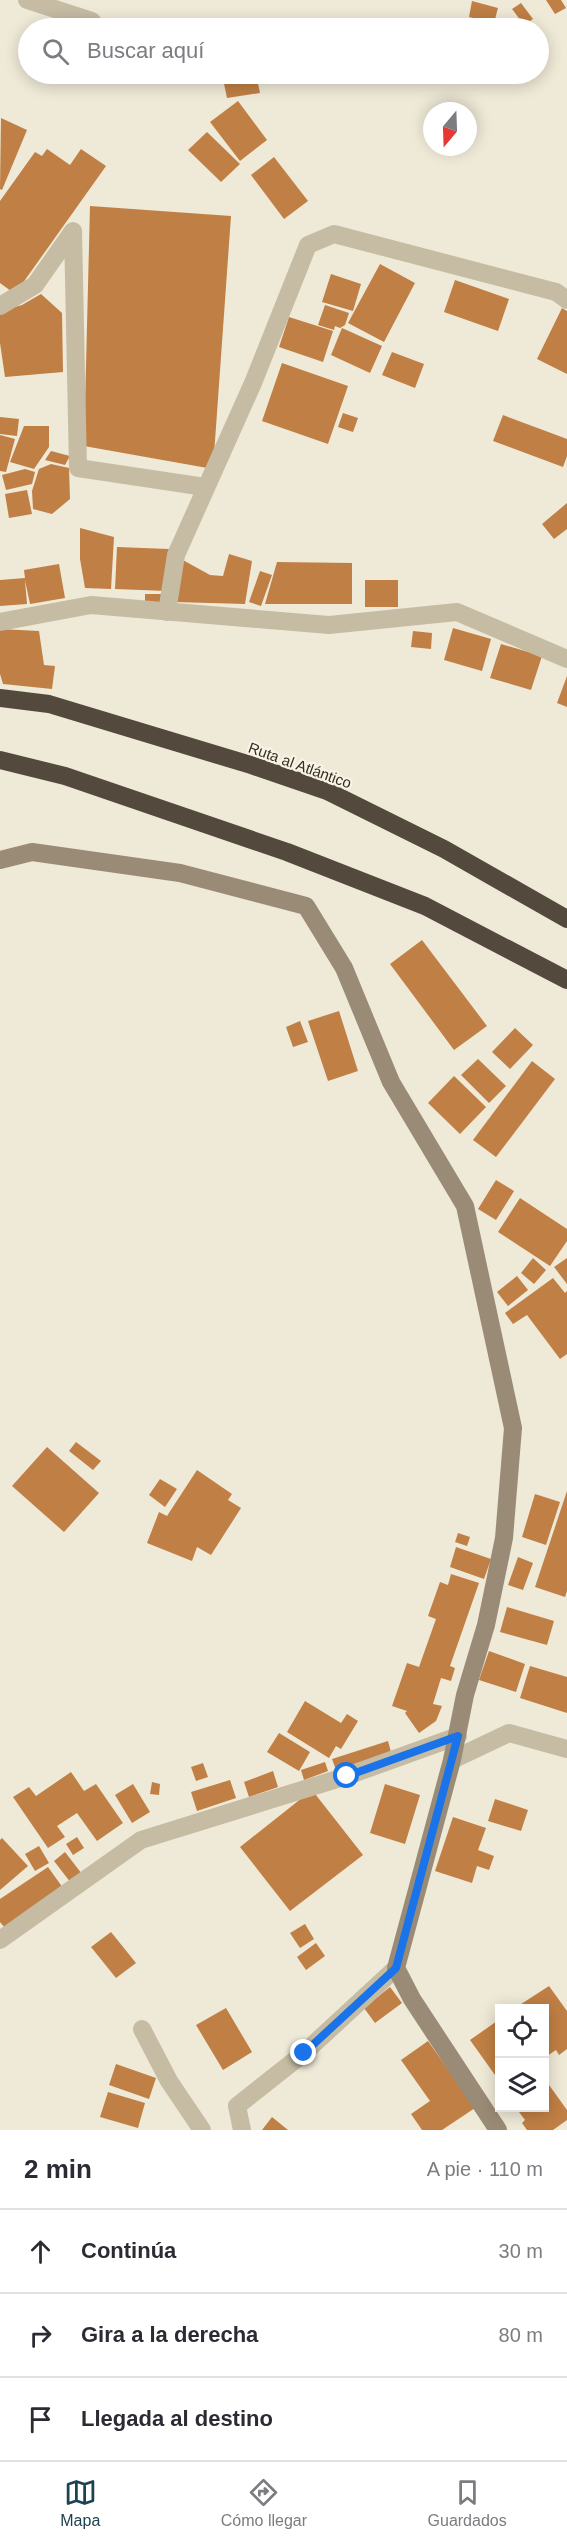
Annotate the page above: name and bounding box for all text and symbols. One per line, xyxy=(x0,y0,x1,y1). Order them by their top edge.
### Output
search box xyxy=(18,18,549,84)
icon: search xyxy=(39,35,72,68)
text: Buscar aquí xyxy=(87,38,204,63)
north arrow xyxy=(423,102,477,156)
street label: Ruta al Atlántico xyxy=(246,738,354,792)
route start xyxy=(333,1762,359,1788)
map controls xyxy=(495,2004,549,2112)
button: locate xyxy=(495,2004,549,2058)
route end xyxy=(290,2039,316,2065)
button: layers xyxy=(495,2058,549,2112)
text: 2 min xyxy=(24,2154,92,2184)
text: A pie · 110 m xyxy=(427,2158,543,2180)
icon: ahead xyxy=(24,2235,57,2268)
text: Continúa xyxy=(81,2238,176,2263)
text: 30 m xyxy=(499,2240,543,2262)
icon: right xyxy=(24,2319,57,2352)
text: Gira a la derecha xyxy=(81,2322,258,2347)
text: 80 m xyxy=(499,2324,543,2346)
icon: arrive xyxy=(24,2403,57,2436)
text: Llegada al destino xyxy=(81,2406,273,2431)
tab: Mapa xyxy=(60,2476,100,2530)
tab: Cómo llegar xyxy=(221,2476,307,2530)
tab: Guardados xyxy=(428,2476,507,2530)

